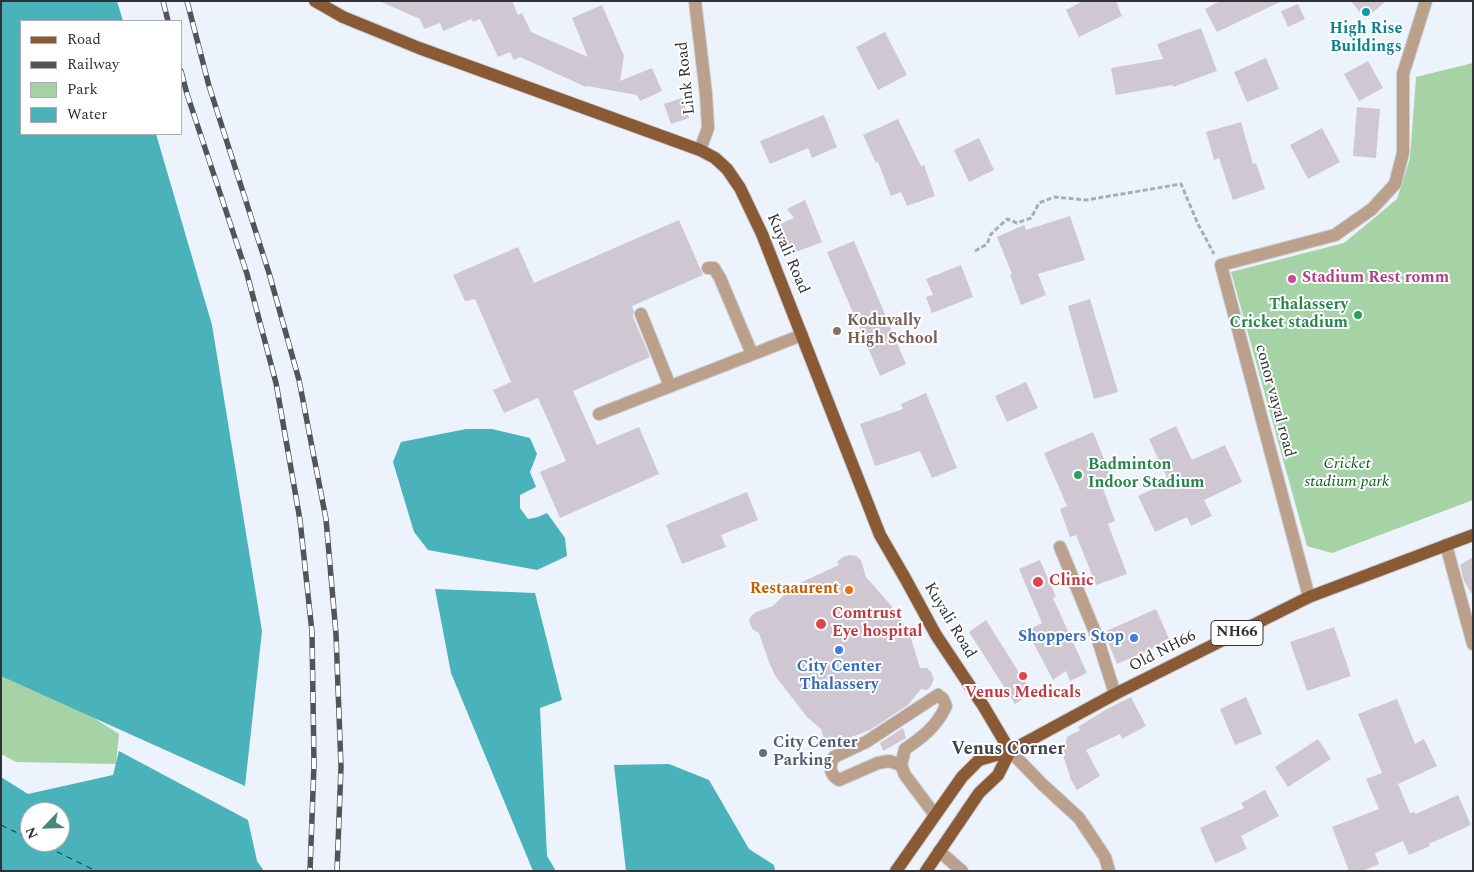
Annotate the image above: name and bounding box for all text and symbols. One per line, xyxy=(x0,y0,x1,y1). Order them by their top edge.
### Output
marker: High Rise Buildings xyxy=(1360,6,1372,18)
legend xyxy=(20,20,182,135)
place label: High Rise Buildings xyxy=(1330,20,1402,58)
text: Road xyxy=(67,28,101,51)
street label: Link Road xyxy=(674,40,700,116)
text: Railway xyxy=(67,53,119,76)
text: Park xyxy=(67,78,98,101)
text: Water xyxy=(67,103,107,126)
street label: Kuyali Road xyxy=(762,211,812,297)
place label: Stadium Rest romm xyxy=(1302,269,1449,289)
marker: Stadium Rest romm xyxy=(1286,273,1298,285)
place label: Thalassery Cricket stadium xyxy=(1230,296,1348,334)
marker: Thalassery Cricket stadium xyxy=(1352,309,1364,321)
place label: Koduvally High School xyxy=(847,312,938,350)
marker: Koduvally High School xyxy=(831,325,843,337)
street label: conor vayal road xyxy=(1250,342,1298,460)
park label: Cricket stadium park xyxy=(1304,455,1390,493)
place label: Badminton Indoor Stadium xyxy=(1088,456,1204,494)
marker: Badminton Indoor Stadium xyxy=(1072,469,1084,481)
place label: Clinic xyxy=(1049,572,1094,592)
marker: Clinic xyxy=(1031,575,1045,589)
place label: Restaaurent xyxy=(750,580,839,600)
street label: Kuyali Road xyxy=(919,580,979,662)
marker: Restaaurent xyxy=(843,584,855,596)
place label: Comtrust Eye hospital xyxy=(832,605,923,643)
marker: Comtrust Eye hospital xyxy=(814,617,828,631)
road number: NH66 xyxy=(1211,620,1263,646)
street label: Old NH66 xyxy=(1127,627,1199,677)
place label: Shoppers Stop xyxy=(1018,628,1124,648)
marker: Shoppers Stop xyxy=(1128,632,1140,644)
marker: City Center Thalassery xyxy=(833,644,845,656)
place label: City Center Thalassery xyxy=(797,658,881,696)
marker: Venus Medicals xyxy=(1017,670,1029,682)
place label: Venus Medicals xyxy=(965,684,1081,704)
place label: City Center Parking xyxy=(773,734,858,772)
district label: Venus Corner xyxy=(951,739,1065,761)
marker: City Center Parking xyxy=(757,747,769,759)
north arrow xyxy=(20,802,70,852)
text: N xyxy=(20,823,44,842)

